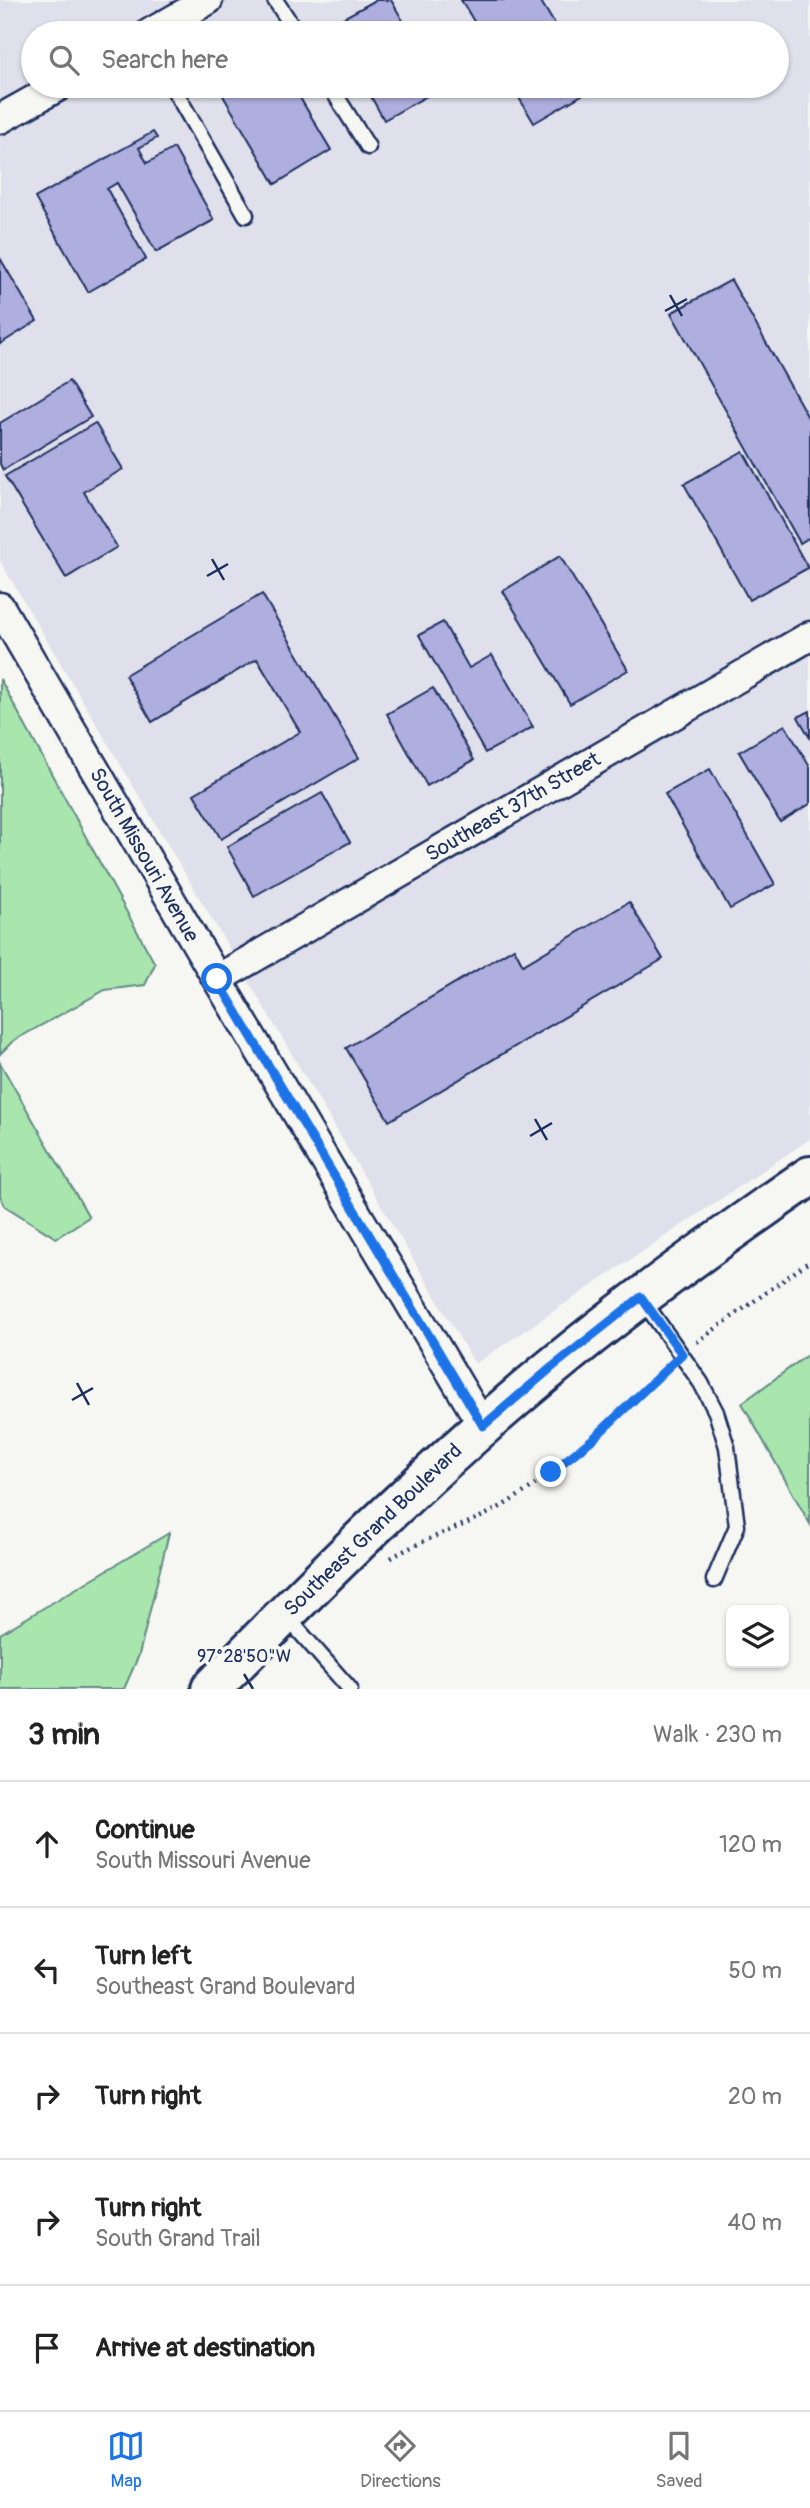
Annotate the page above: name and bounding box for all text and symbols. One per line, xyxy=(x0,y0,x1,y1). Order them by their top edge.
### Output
search box xyxy=(21,21,789,98)
icon: search xyxy=(45,41,83,79)
text: Search here xyxy=(101,44,228,76)
street label: Southeast 37th Street xyxy=(421,746,606,868)
street label: South Missouri Avenue xyxy=(83,763,205,948)
route start xyxy=(201,963,232,994)
street label: Southeast Grand Boulevard xyxy=(278,1438,468,1622)
route end xyxy=(535,1456,566,1487)
map controls xyxy=(726,1605,789,1668)
button: layers xyxy=(726,1605,789,1668)
text: 97°28'50"W xyxy=(197,1645,291,1668)
text: 3 min xyxy=(28,1716,100,1753)
text: Walk · 230 m xyxy=(653,1720,782,1749)
text: Continue xyxy=(95,1814,195,1846)
icon: ahead xyxy=(28,1825,66,1863)
text: 120 m xyxy=(719,1830,782,1859)
text: South Missouri Avenue xyxy=(95,1846,311,1875)
text: Turn left xyxy=(95,1940,191,1972)
icon: left xyxy=(28,1951,66,1989)
text: 50 m xyxy=(728,1956,782,1985)
text: Southeast Grand Boulevard xyxy=(95,1972,356,2001)
icon: right xyxy=(28,2077,66,2115)
text: Turn right xyxy=(95,2080,201,2112)
text: 20 m xyxy=(728,2082,782,2111)
text: Turn right xyxy=(95,2192,201,2224)
icon: right xyxy=(28,2203,66,2241)
text: 40 m xyxy=(728,2208,782,2237)
text: South Grand Trail xyxy=(95,2224,261,2253)
icon: arrive xyxy=(28,2329,66,2367)
text: Arrive at destination xyxy=(95,2332,315,2364)
tab: Map xyxy=(107,2427,145,2493)
tab: Directions xyxy=(360,2427,441,2493)
tab: Saved xyxy=(655,2427,703,2493)

